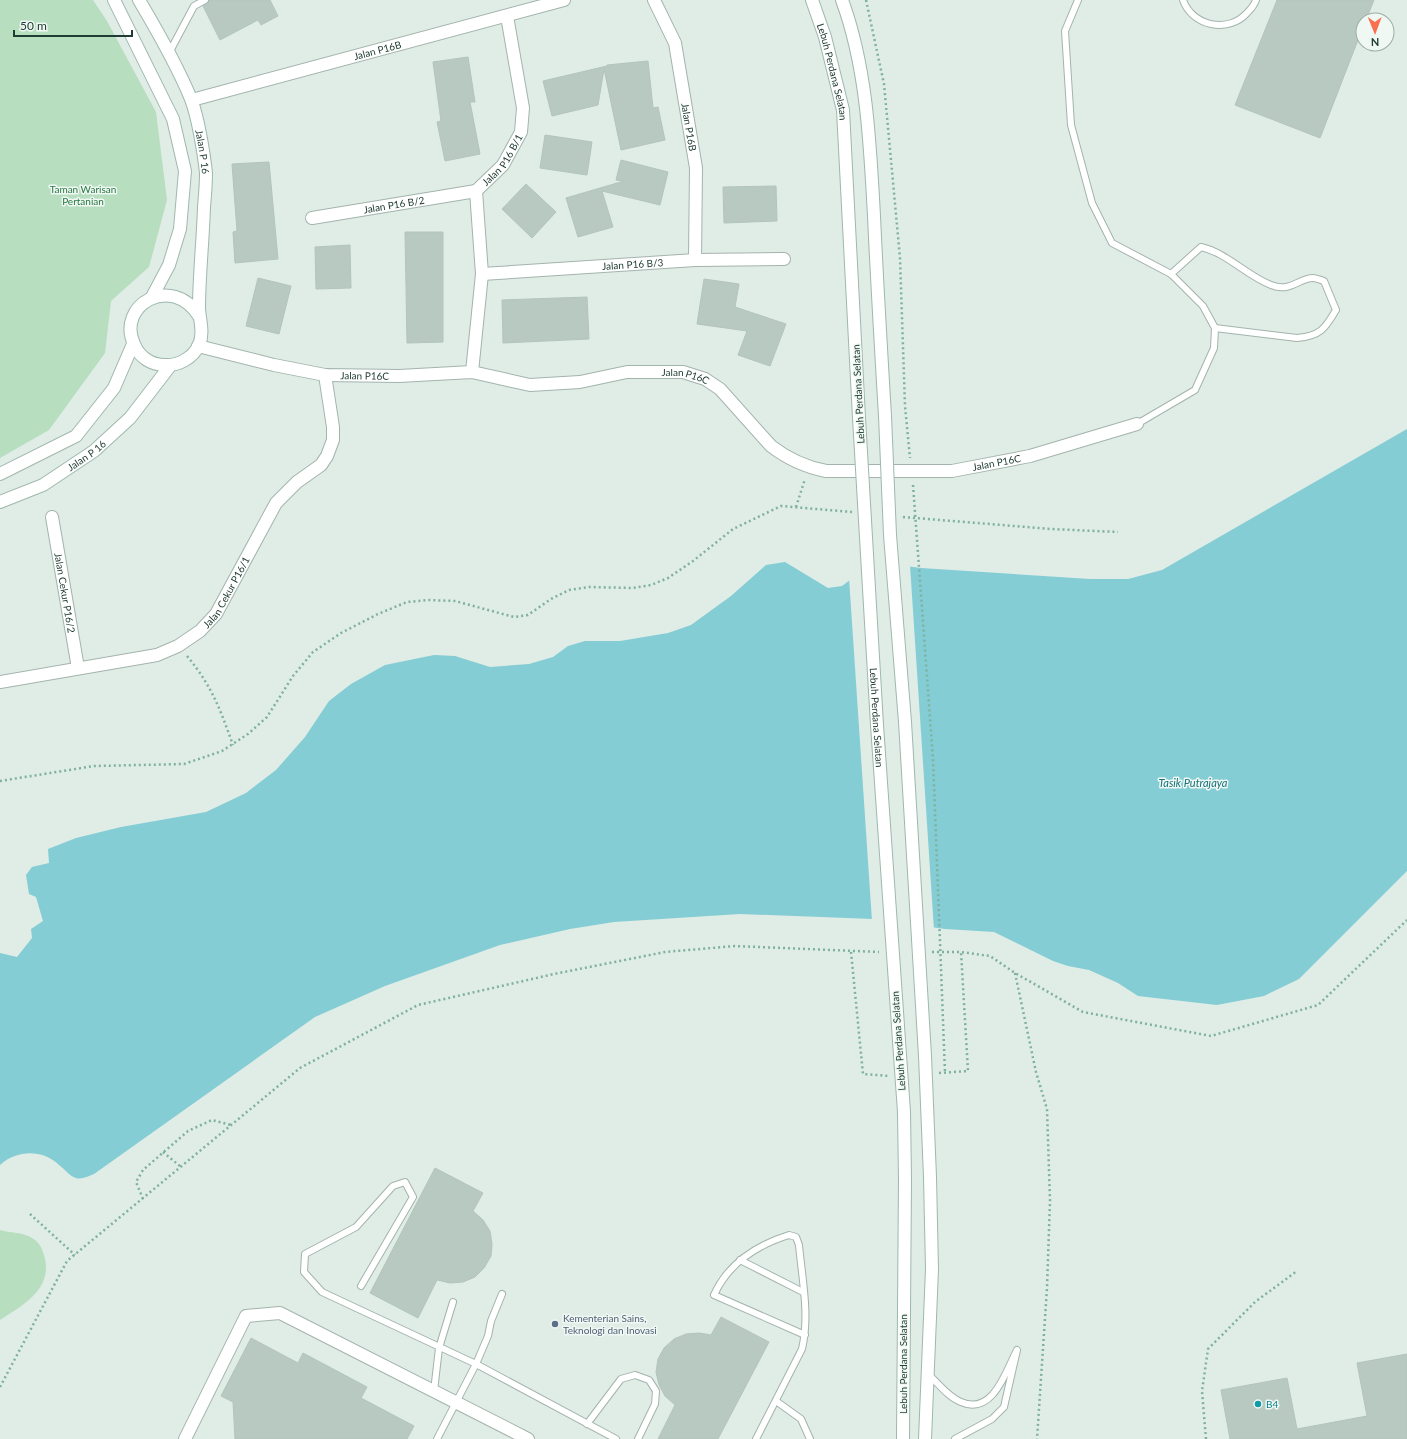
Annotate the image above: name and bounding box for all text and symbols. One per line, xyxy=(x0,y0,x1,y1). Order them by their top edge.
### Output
scale bar xyxy=(14,12,132,38)
north arrow xyxy=(1355,12,1395,52)
text: 50 m xyxy=(20,18,47,33)
street label: Lebuh Perdana Selatan xyxy=(815,22,850,121)
text: N xyxy=(1371,36,1380,49)
street label: Jalan P16B xyxy=(352,38,402,62)
street label: Jalan P16B xyxy=(679,102,699,152)
street label: Jalan P 16 xyxy=(193,128,212,175)
street label: Jalan P16 B/1 xyxy=(479,132,525,188)
park label: Taman Warisan Pertanian xyxy=(50,183,116,207)
street label: Jalan P16 B/2 xyxy=(363,194,425,215)
street label: Jalan P16 B/3 xyxy=(602,256,664,272)
street label: Lebuh Perdana Selatan xyxy=(849,344,867,444)
street label: Jalan P16C xyxy=(662,366,712,387)
street label: Jalan P16C xyxy=(340,369,390,382)
street label: Jalan P 16 xyxy=(65,437,108,473)
street label: Jalan P16C xyxy=(971,452,1022,473)
street label: Jalan Cekur P16/2 xyxy=(52,552,78,634)
street label: Jalan Cekur P16/1 xyxy=(200,554,252,630)
street label: Lebuh Perdana Selatan xyxy=(868,667,886,768)
water label: Tasik Putrajaya xyxy=(1159,776,1228,789)
street label: Lebuh Perdana Selatan xyxy=(889,991,907,1091)
place label: Kementerian Sains, Teknologi dan Inovasi xyxy=(563,1312,657,1336)
street label: Lebuh Perdana Selatan xyxy=(897,1314,909,1414)
marker: Kementerian Sains, Teknologi dan Inovasi xyxy=(550,1319,560,1329)
place label: B4 xyxy=(1266,1398,1278,1410)
marker: B4 xyxy=(1253,1399,1263,1409)

